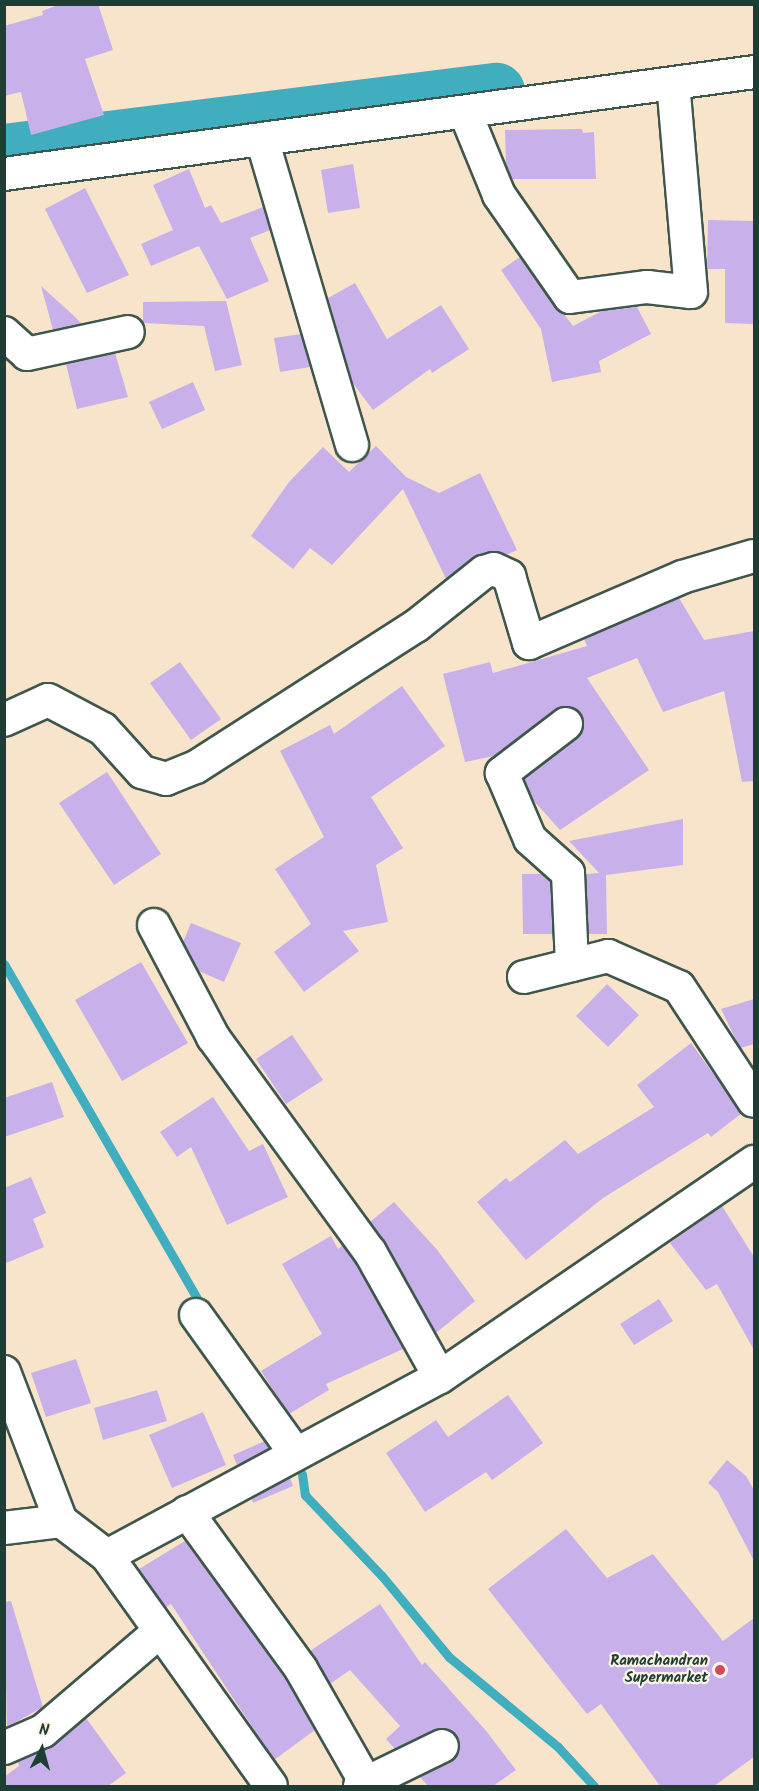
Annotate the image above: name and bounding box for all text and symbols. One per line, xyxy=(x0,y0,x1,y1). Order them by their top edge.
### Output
place label: Ramachandran Supermarket xyxy=(610,1652,708,1687)
marker: Ramachandran Supermarket xyxy=(713,1663,727,1677)
text: N xyxy=(38,1718,50,1744)
north arrow xyxy=(12,1719,72,1779)

